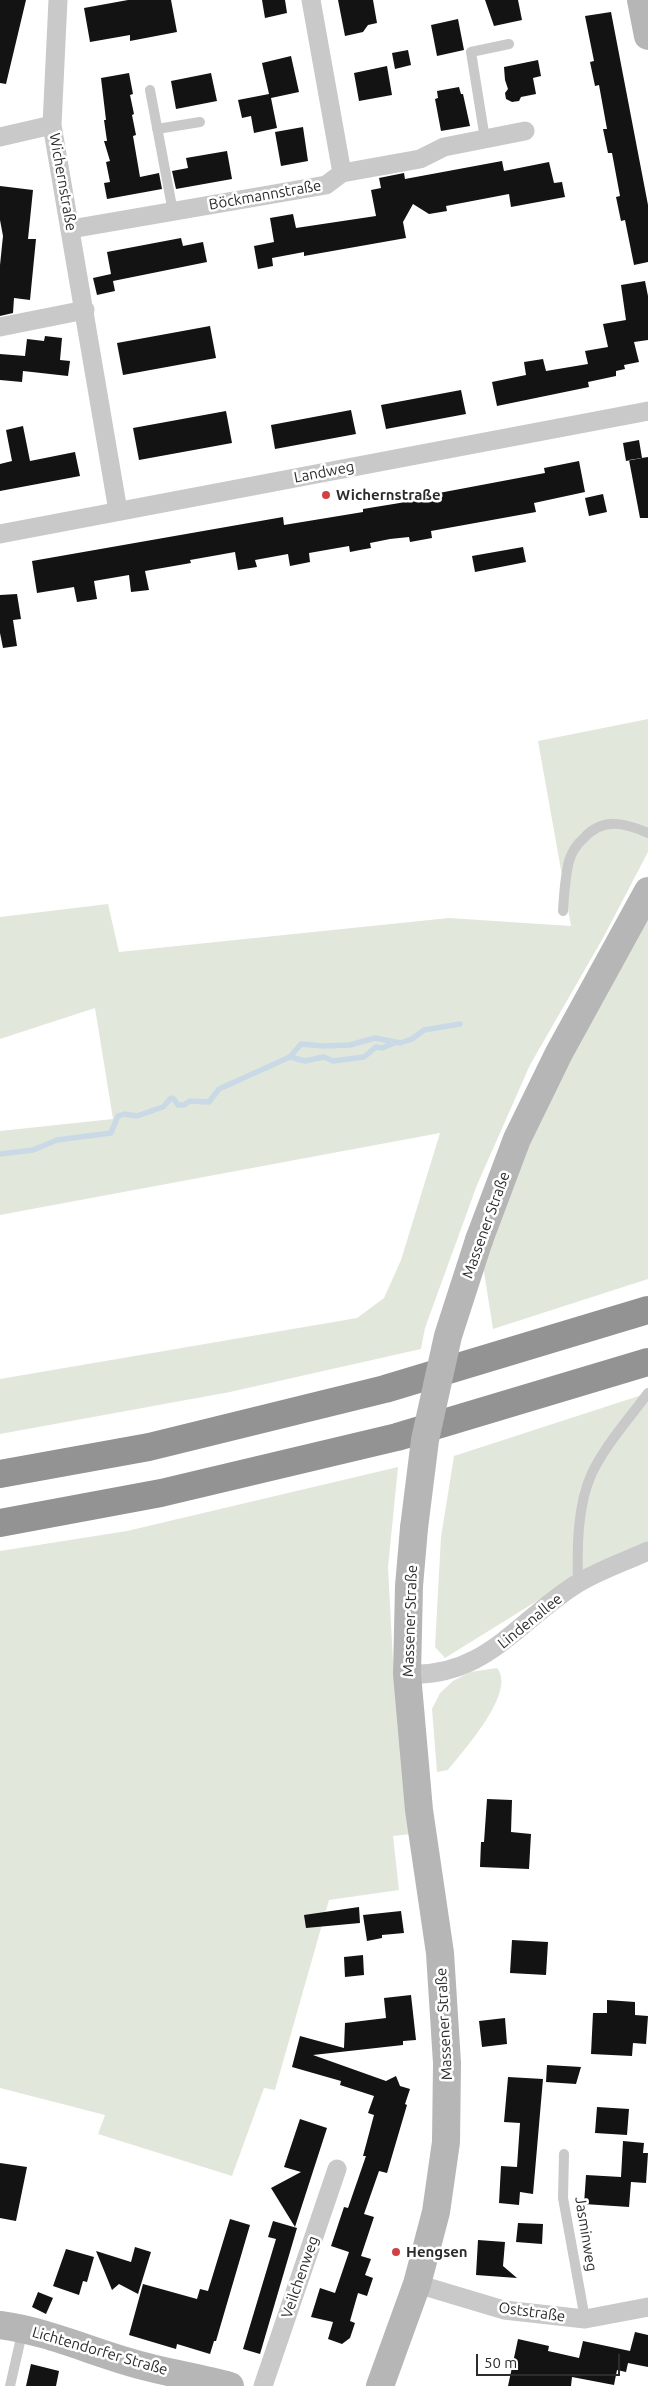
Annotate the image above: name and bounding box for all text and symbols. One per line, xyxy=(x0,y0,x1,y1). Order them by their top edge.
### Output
street label: Wichernstraße xyxy=(46,132,80,232)
street label: Böckmannstraße xyxy=(207,176,323,214)
street label: Landweg xyxy=(292,457,356,487)
place label: Wichernstraße xyxy=(336,486,441,504)
marker: Wichernstraße xyxy=(320,489,332,501)
street label: Massener Straße xyxy=(458,1169,514,1281)
street label: Massener Straße xyxy=(399,1564,421,1678)
street label: Lindenallee xyxy=(494,1590,566,1652)
street label: Massener Straße xyxy=(432,1967,456,2081)
street label: Jasminweg xyxy=(571,2195,601,2273)
street label: Veilchenweg xyxy=(278,2234,322,2320)
place label: Hengsen xyxy=(406,2243,468,2261)
marker: Hengsen xyxy=(390,2246,402,2258)
street label: Oststraße xyxy=(497,2298,567,2326)
street label: Lichtendorfer Straße xyxy=(30,2323,170,2379)
scale bar xyxy=(478,2344,622,2376)
text: 50 m xyxy=(484,2354,517,2371)

